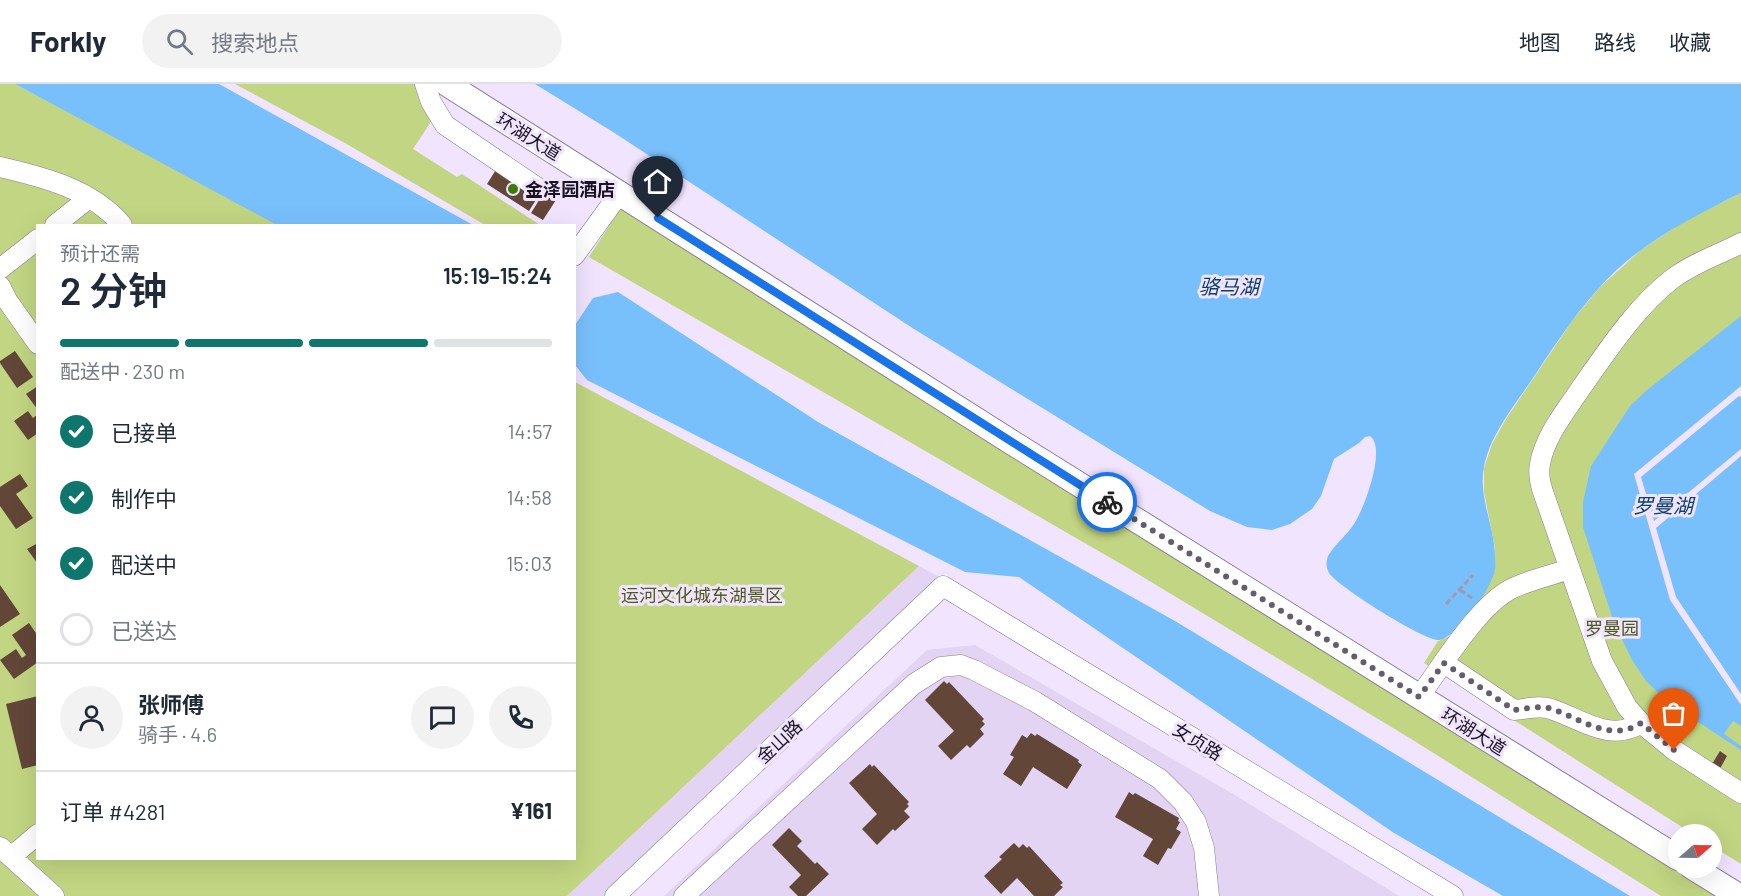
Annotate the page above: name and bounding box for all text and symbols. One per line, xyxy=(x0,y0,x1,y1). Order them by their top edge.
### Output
search box xyxy=(142,14,562,68)
text: Forkly xyxy=(30,24,106,58)
icon: search xyxy=(163,25,196,58)
text: 搜索地点 xyxy=(211,29,299,55)
text: 地图 xyxy=(1519,29,1561,54)
text: 路线 xyxy=(1594,29,1636,54)
text: 收藏 xyxy=(1669,29,1711,54)
street label: 环湖大道 xyxy=(493,108,565,164)
pin xyxy=(632,156,683,218)
icon: home xyxy=(641,165,674,198)
place label: 金泽园酒店 xyxy=(525,178,615,200)
marker: 金泽园酒店 xyxy=(506,182,520,196)
text: 预计还需 xyxy=(60,241,140,265)
text: 15:19–15:24 xyxy=(443,262,552,288)
text: 2 分钟 xyxy=(60,266,167,313)
water label: 骆马湖 xyxy=(1199,274,1262,298)
text: 配送中 · 230 m xyxy=(60,359,185,383)
icon: check xyxy=(60,415,93,448)
text: 已接单 xyxy=(111,419,177,445)
text: 14:57 xyxy=(507,419,552,443)
courier xyxy=(1077,472,1137,532)
icon: check xyxy=(60,481,93,514)
text: 制作中 xyxy=(111,485,177,511)
text: 14:58 xyxy=(507,485,552,509)
icon: bike xyxy=(1091,486,1124,519)
water label: 罗曼湖 xyxy=(1633,493,1696,517)
icon: check xyxy=(60,547,93,580)
text: 配送中 xyxy=(111,551,177,577)
text: 15:03 xyxy=(506,551,552,575)
park label: 运河文化城东湖景区 xyxy=(621,584,783,606)
text: 已送达 xyxy=(111,617,177,643)
park label: 罗曼园 xyxy=(1585,617,1639,639)
button: person xyxy=(60,686,123,749)
button: chat xyxy=(411,686,474,749)
button: phone xyxy=(489,686,552,749)
pin xyxy=(1648,688,1699,750)
text: 张师傅 xyxy=(138,691,204,717)
icon: bag xyxy=(1657,697,1690,730)
street label: 环湖大道 xyxy=(1438,703,1510,759)
street label: 金山路 xyxy=(752,715,806,767)
street label: 女贞路 xyxy=(1169,718,1227,764)
text: 骑手 · 4.6 xyxy=(138,722,217,746)
text: ¥161 xyxy=(510,797,552,823)
text: 订单 #4281 xyxy=(60,798,165,824)
north arrow xyxy=(1668,824,1722,878)
map controls xyxy=(1668,824,1722,878)

